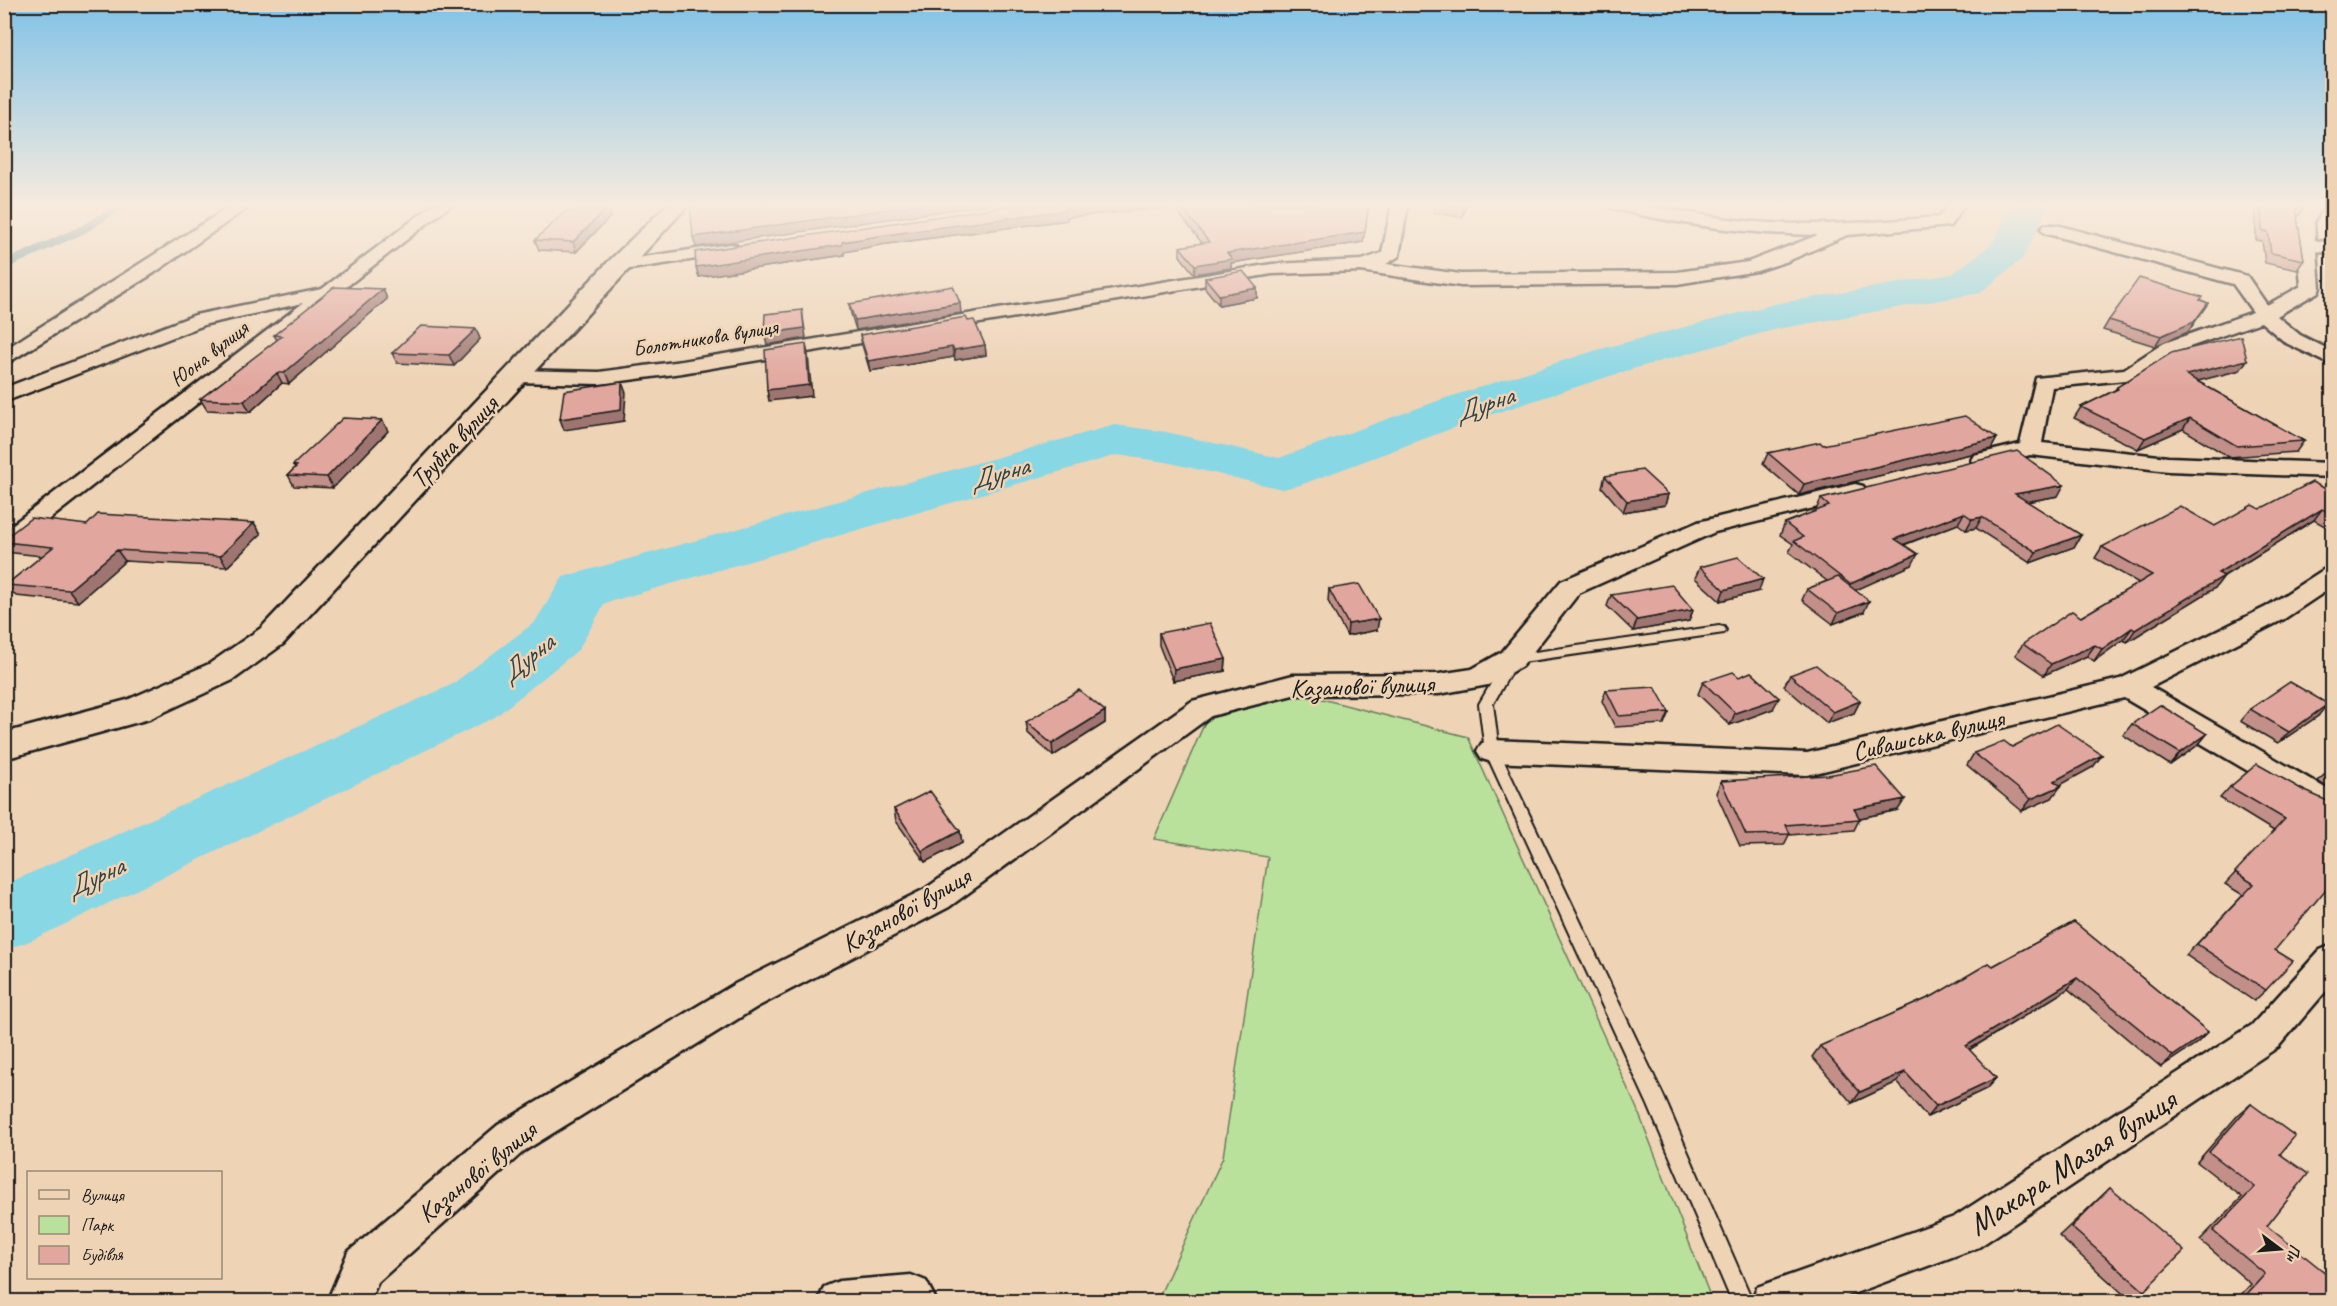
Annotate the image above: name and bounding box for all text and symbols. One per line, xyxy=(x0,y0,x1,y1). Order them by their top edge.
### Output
street label: Болотникова вулиця xyxy=(631,312,781,363)
street label: Юона вулиця xyxy=(164,313,255,393)
water label: Дурна xyxy=(1449,377,1520,430)
street label: Трубна вулиця xyxy=(403,387,507,495)
water label: Дурна xyxy=(965,448,1035,498)
water label: Дурна xyxy=(492,625,563,691)
street label: Казанової вулиця xyxy=(1290,667,1437,706)
street label: Сивашська вулиця xyxy=(1849,701,2009,768)
water label: Дурна xyxy=(60,848,131,905)
street label: Казанової вулиця xyxy=(836,859,979,961)
street label: Макара Мазая вулиця xyxy=(1960,1078,2185,1245)
street label: Казанової вулиця xyxy=(411,1113,545,1231)
legend xyxy=(27,1171,222,1279)
text: Вулиця xyxy=(81,1184,125,1206)
text: Парк xyxy=(81,1214,115,1236)
north arrow xyxy=(2250,1219,2310,1279)
text: Пн xyxy=(2281,1242,2305,1265)
text: Будівля xyxy=(81,1244,124,1266)

